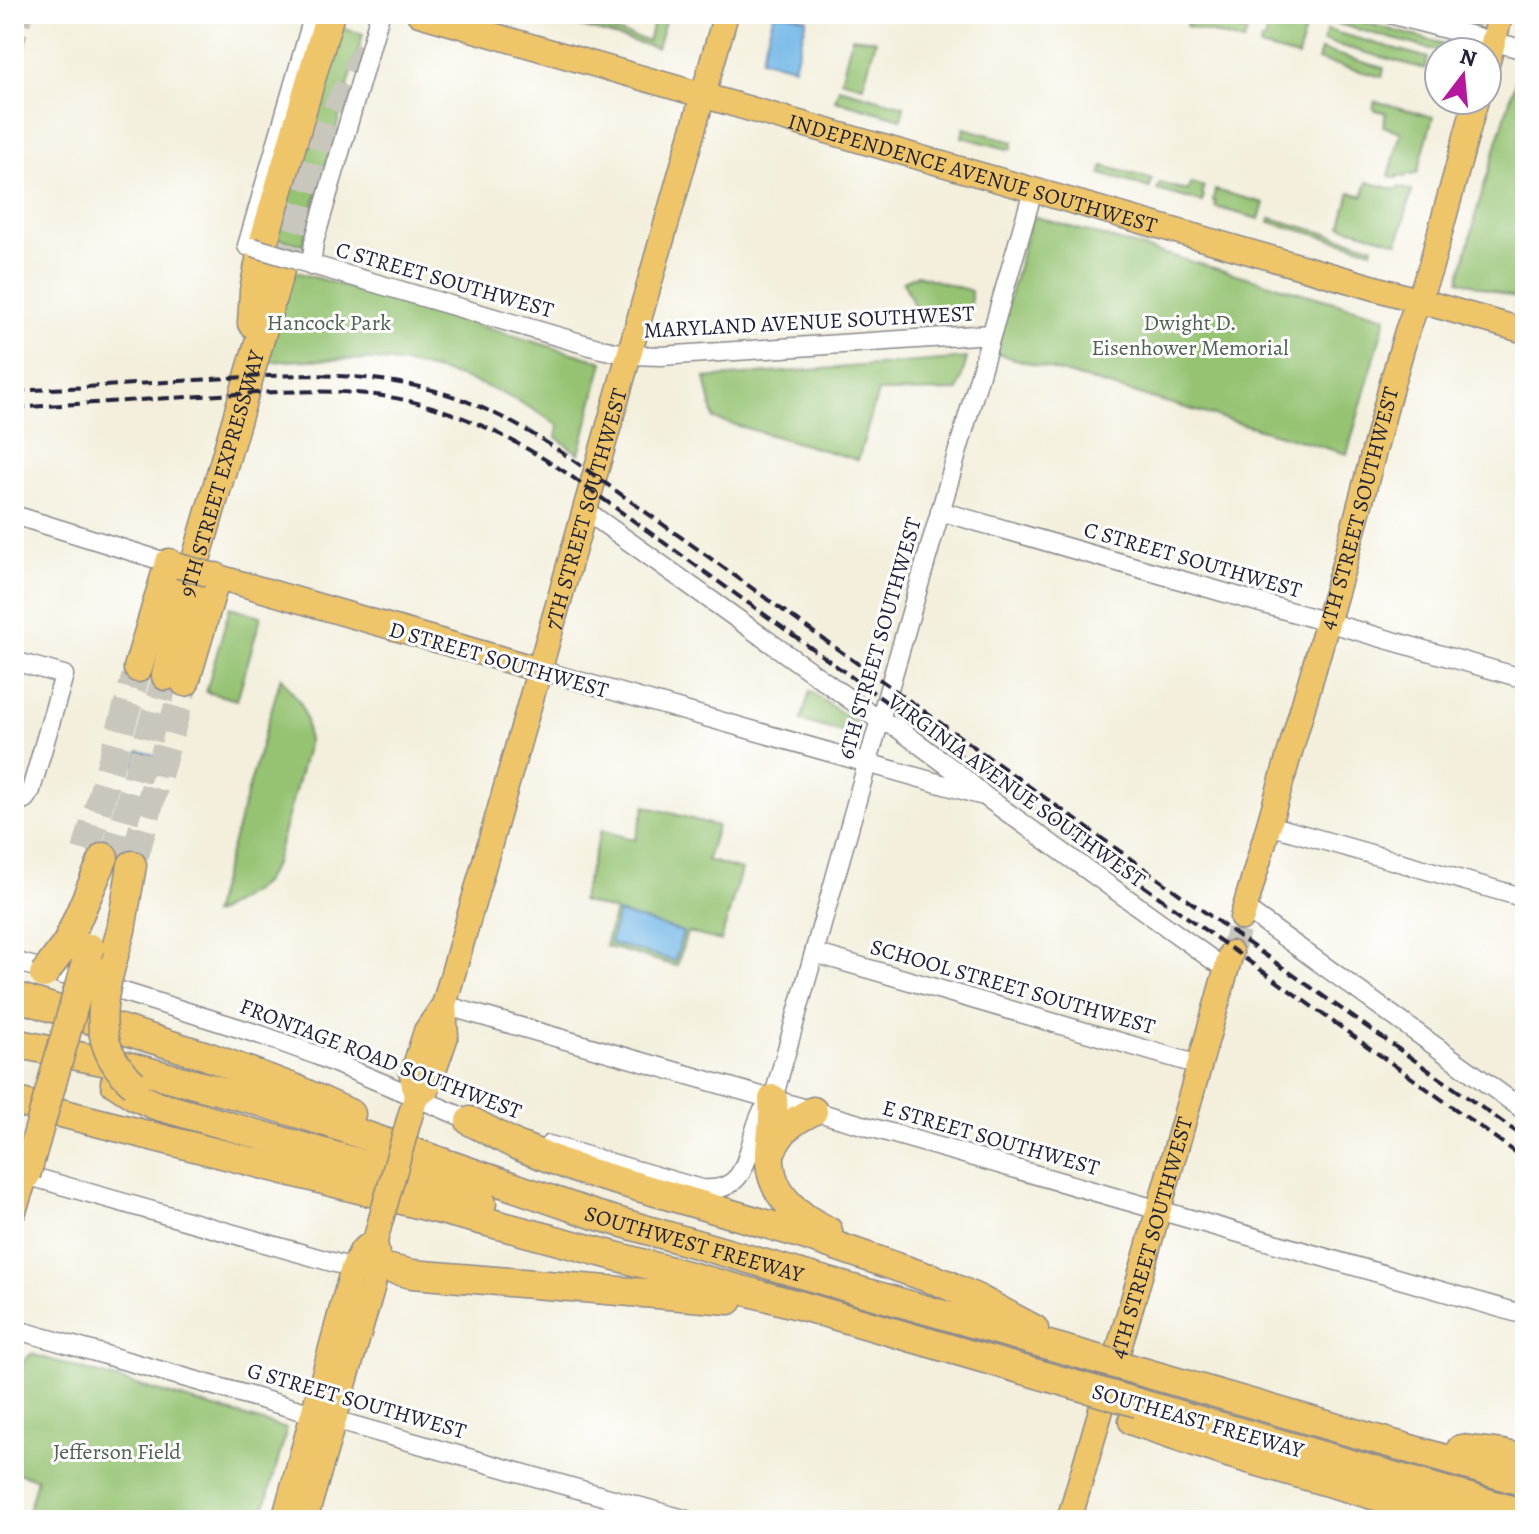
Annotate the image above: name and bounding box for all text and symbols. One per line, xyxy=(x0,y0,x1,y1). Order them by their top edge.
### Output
north arrow xyxy=(1423,36,1503,116)
text: N xyxy=(1456,41,1480,74)
street label: INDEPENDENCE AVENUE SOUTHWEST xyxy=(784,106,1161,241)
street label: C STREET SOUTHWEST xyxy=(332,234,557,325)
street label: MARYLAND AVENUE SOUTHWEST xyxy=(643,298,975,346)
park label: Hancock Park xyxy=(267,308,391,338)
park label: Dwight D. Eisenhower Memorial xyxy=(1091,308,1289,363)
street label: 9TH STREET EXPRESSWAY xyxy=(172,346,272,600)
street label: 4TH STREET SOUTHWEST xyxy=(1312,384,1406,633)
street label: 7TH STREET SOUTHWEST xyxy=(538,385,635,633)
street label: 6TH STREET SOUTHWEST xyxy=(831,514,929,763)
street label: C STREET SOUTHWEST xyxy=(1080,514,1305,605)
street label: D STREET SOUTHWEST xyxy=(386,614,612,706)
street label: VIRGINIA AVENUE SOUTHWEST xyxy=(881,686,1151,895)
street label: SCHOOL STREET SOUTHWEST xyxy=(867,932,1159,1042)
street label: FRONTAGE ROAD SOUTHWEST xyxy=(235,991,526,1127)
street label: E STREET SOUTHWEST xyxy=(879,1093,1103,1183)
street label: 4TH STREET SOUTHWEST xyxy=(1103,1113,1200,1362)
street label: SOUTHWEST FREEWAY xyxy=(580,1199,808,1290)
street label: G STREET SOUTHWEST xyxy=(244,1355,470,1447)
street label: SOUTHEAST FREEWAY xyxy=(1089,1376,1308,1466)
park label: Jefferson Field xyxy=(53,1437,181,1467)

